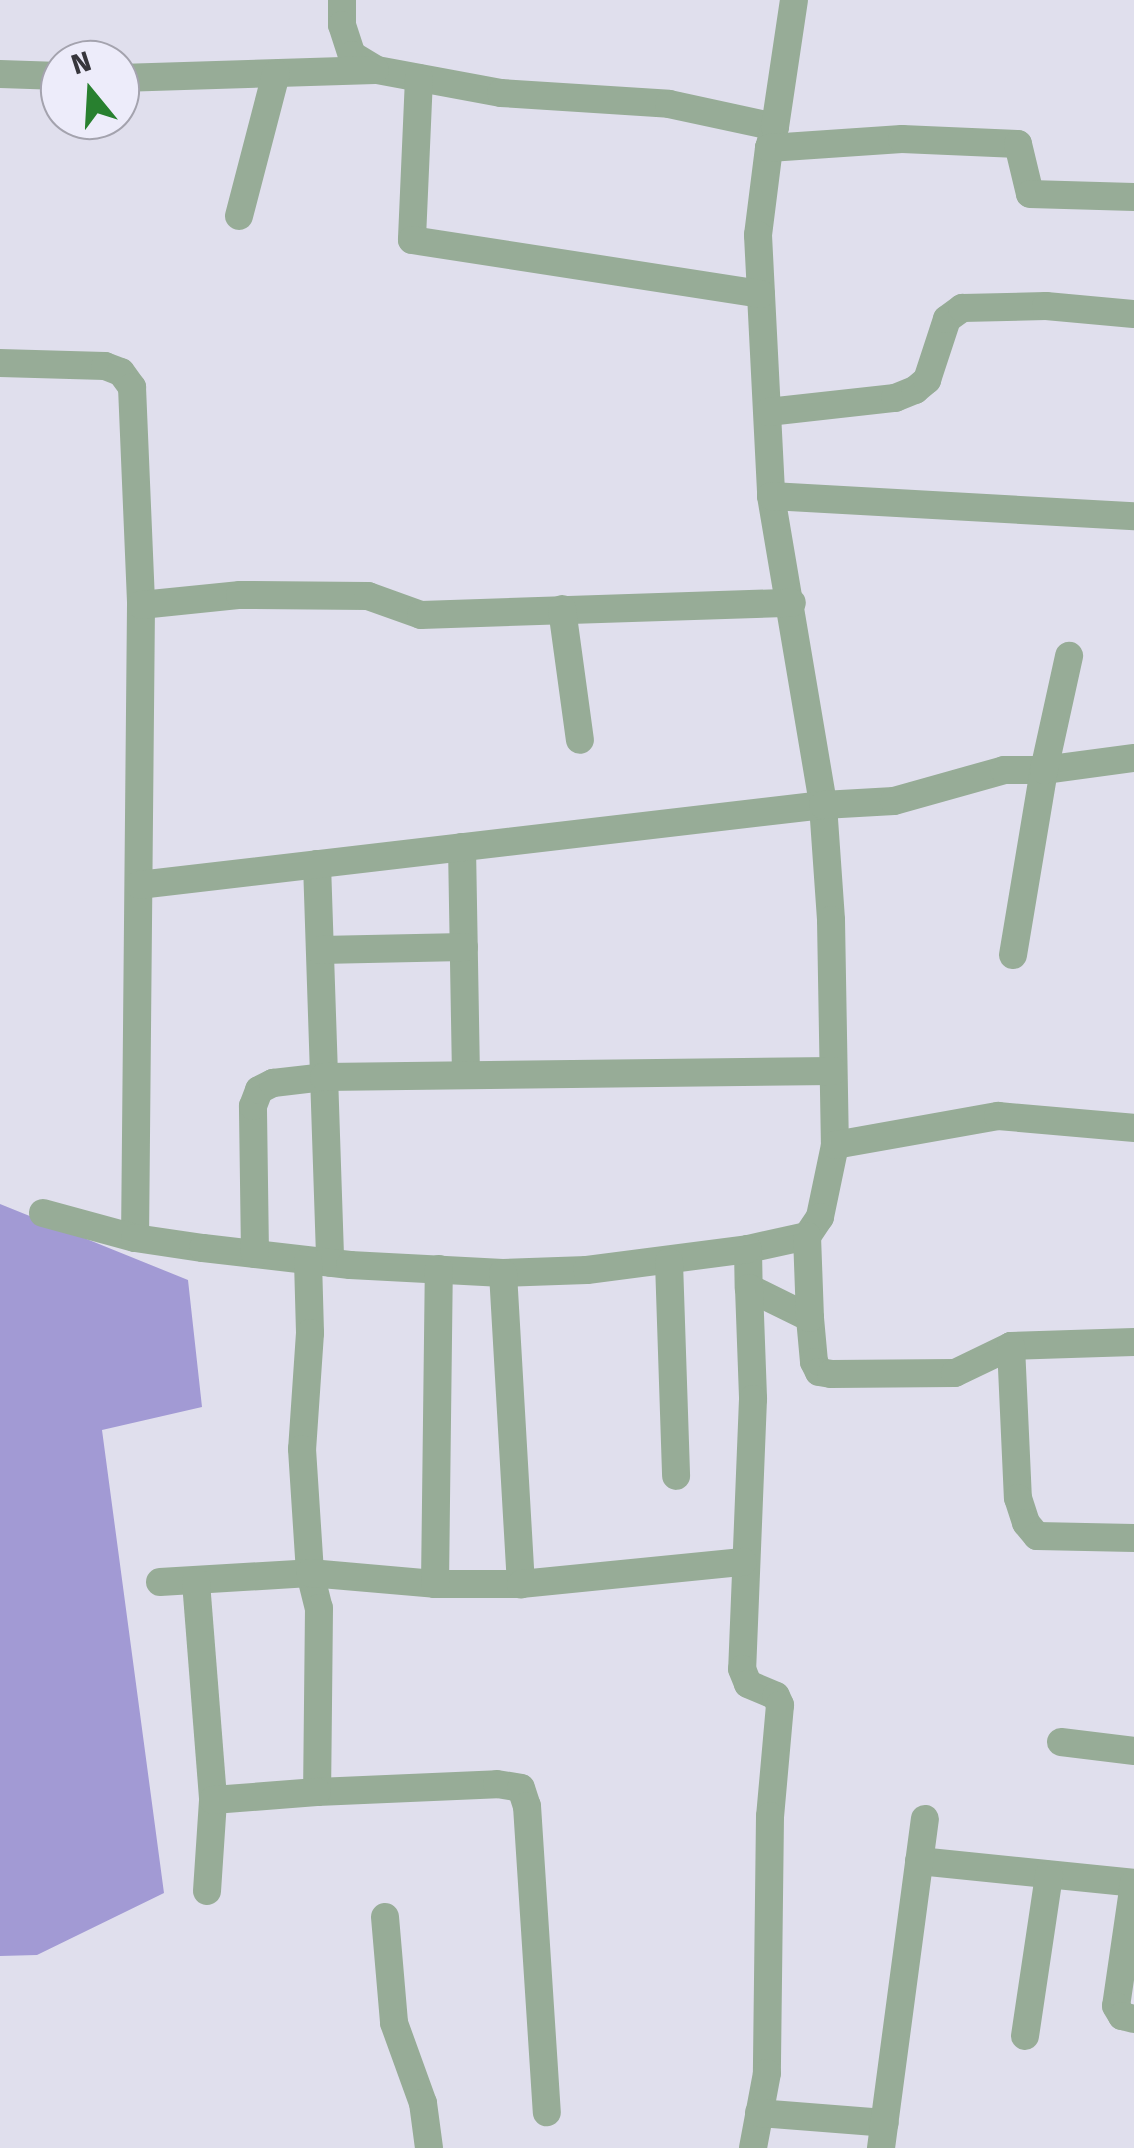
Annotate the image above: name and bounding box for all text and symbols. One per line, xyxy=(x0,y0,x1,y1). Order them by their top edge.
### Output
north arrow xyxy=(40,40,140,140)
text: N xyxy=(67,44,95,81)

